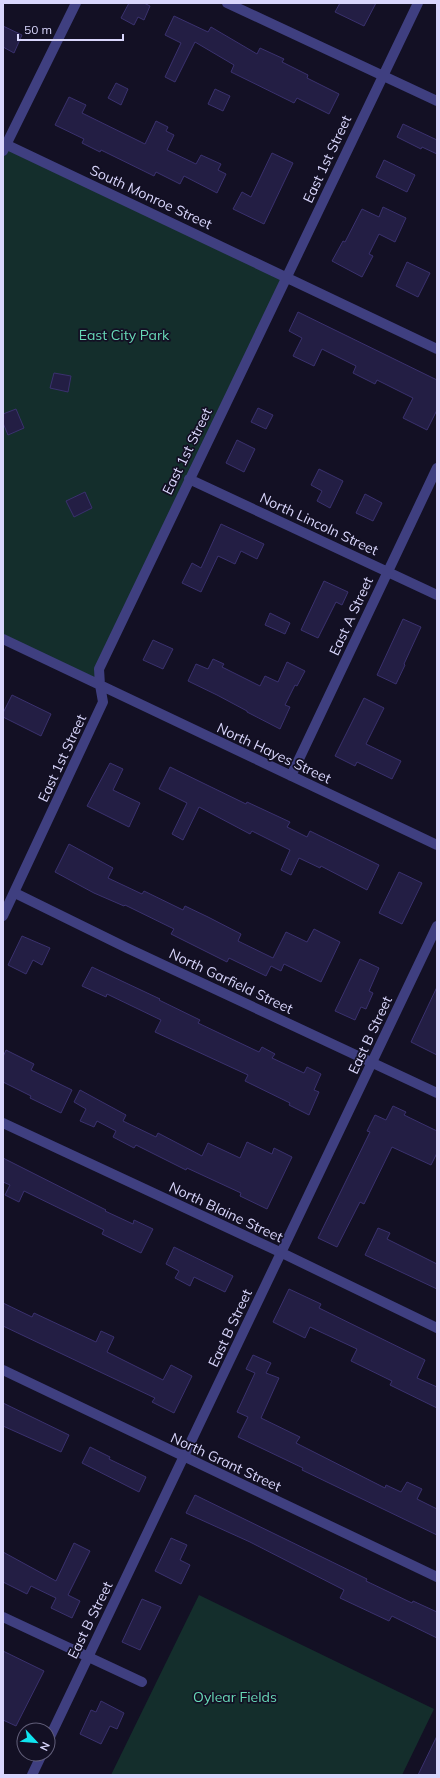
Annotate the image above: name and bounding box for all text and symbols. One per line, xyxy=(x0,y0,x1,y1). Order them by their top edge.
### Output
scale bar xyxy=(18,16,123,42)
text: 50 m xyxy=(24,22,52,37)
street label: East 1st Street xyxy=(299,112,355,206)
street label: South Monroe Street xyxy=(87,161,215,233)
park label: East City Park xyxy=(79,326,170,344)
street label: East 1st Street xyxy=(158,405,216,497)
street label: North Lincoln Street xyxy=(257,489,381,559)
street label: East A Street xyxy=(325,574,377,658)
street label: East 1st Street xyxy=(34,711,90,805)
street label: North Hayes Street xyxy=(214,719,334,787)
street label: North Garfield Street xyxy=(166,944,296,1018)
street label: East B Street xyxy=(344,993,396,1077)
street label: North Blaine Street xyxy=(166,1178,286,1246)
street label: East B Street xyxy=(204,1286,256,1370)
street label: North Grant Street xyxy=(168,1429,284,1496)
street label: East B Street xyxy=(64,1578,117,1662)
park label: Oylear Fields xyxy=(193,1688,277,1706)
north arrow xyxy=(16,1722,56,1762)
text: N xyxy=(37,1740,53,1753)

